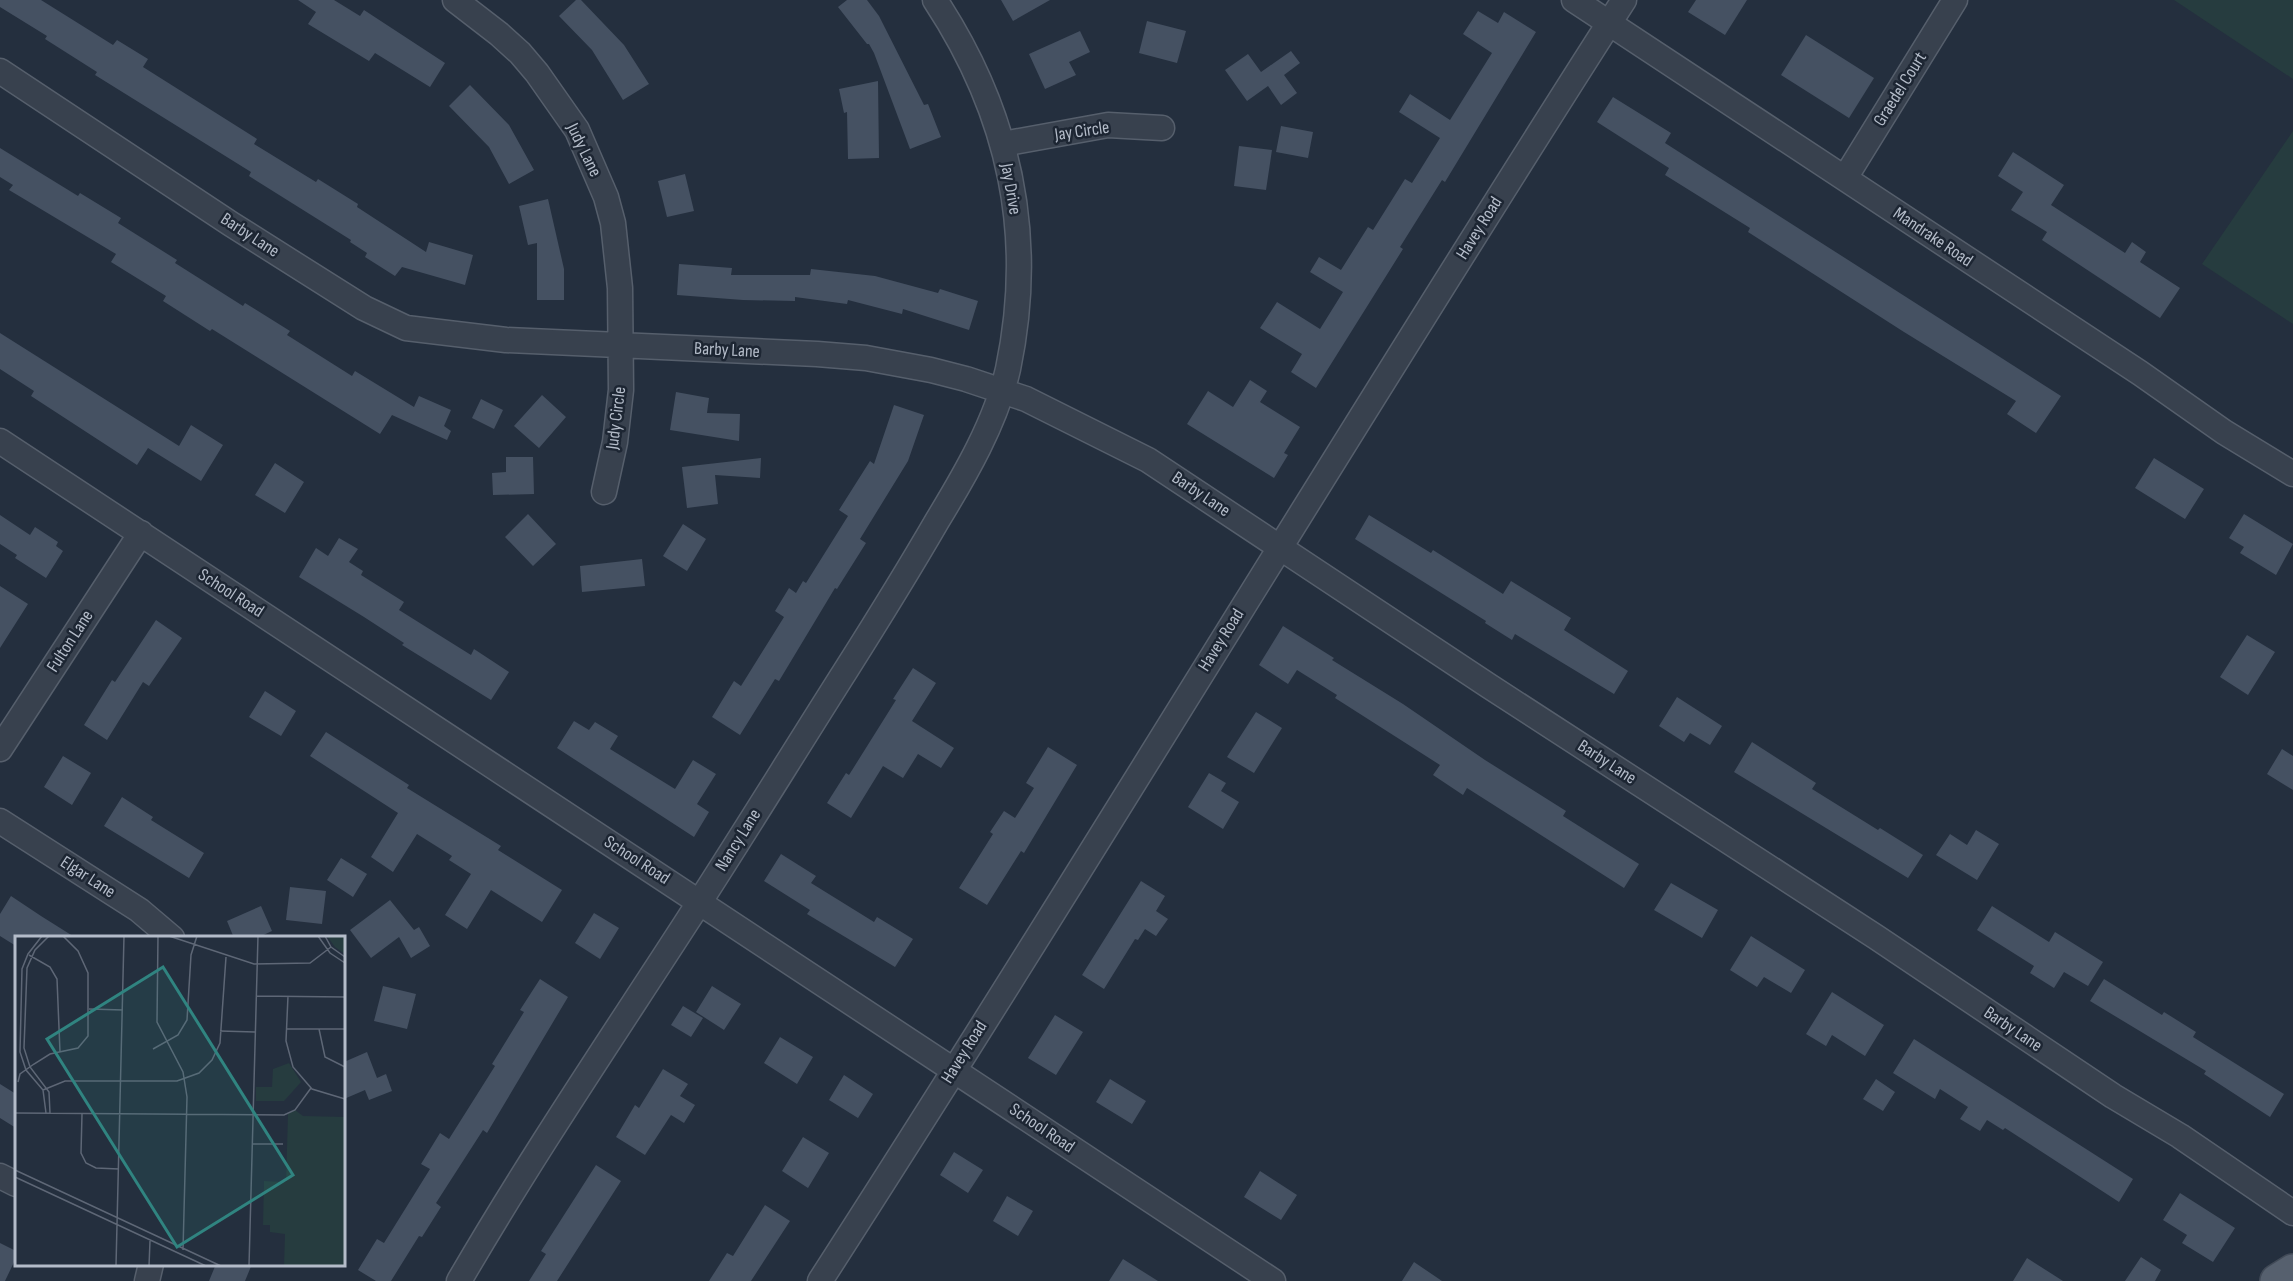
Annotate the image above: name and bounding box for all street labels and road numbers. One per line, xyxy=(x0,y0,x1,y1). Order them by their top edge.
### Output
street label: Graedel Court xyxy=(1869,48,1931,130)
street label: Jay Circle xyxy=(1052,117,1111,145)
street label: Judy Lane xyxy=(562,119,606,180)
street label: Jay Drive xyxy=(996,161,1026,216)
street label: Havey Road xyxy=(1452,193,1506,263)
street label: Mandrake Road xyxy=(1889,203,1977,271)
street label: Barby Lane xyxy=(217,208,283,262)
street label: Barby Lane xyxy=(694,338,760,362)
street label: Judy Circle xyxy=(602,385,630,452)
street label: Barby Lane xyxy=(1168,467,1234,521)
street label: School Road xyxy=(194,564,268,622)
street label: Havey Road xyxy=(1194,605,1248,675)
street label: Fulton Lane xyxy=(42,606,98,676)
street label: Barby Lane xyxy=(1574,735,1640,789)
street label: Nancy Lane xyxy=(711,805,765,875)
street label: School Road xyxy=(600,831,674,889)
street label: Elgar Lane xyxy=(57,852,119,902)
street label: Barby Lane xyxy=(1980,1002,2046,1056)
street label: Havey Road xyxy=(937,1017,991,1087)
street label: School Road xyxy=(1006,1099,1078,1157)

